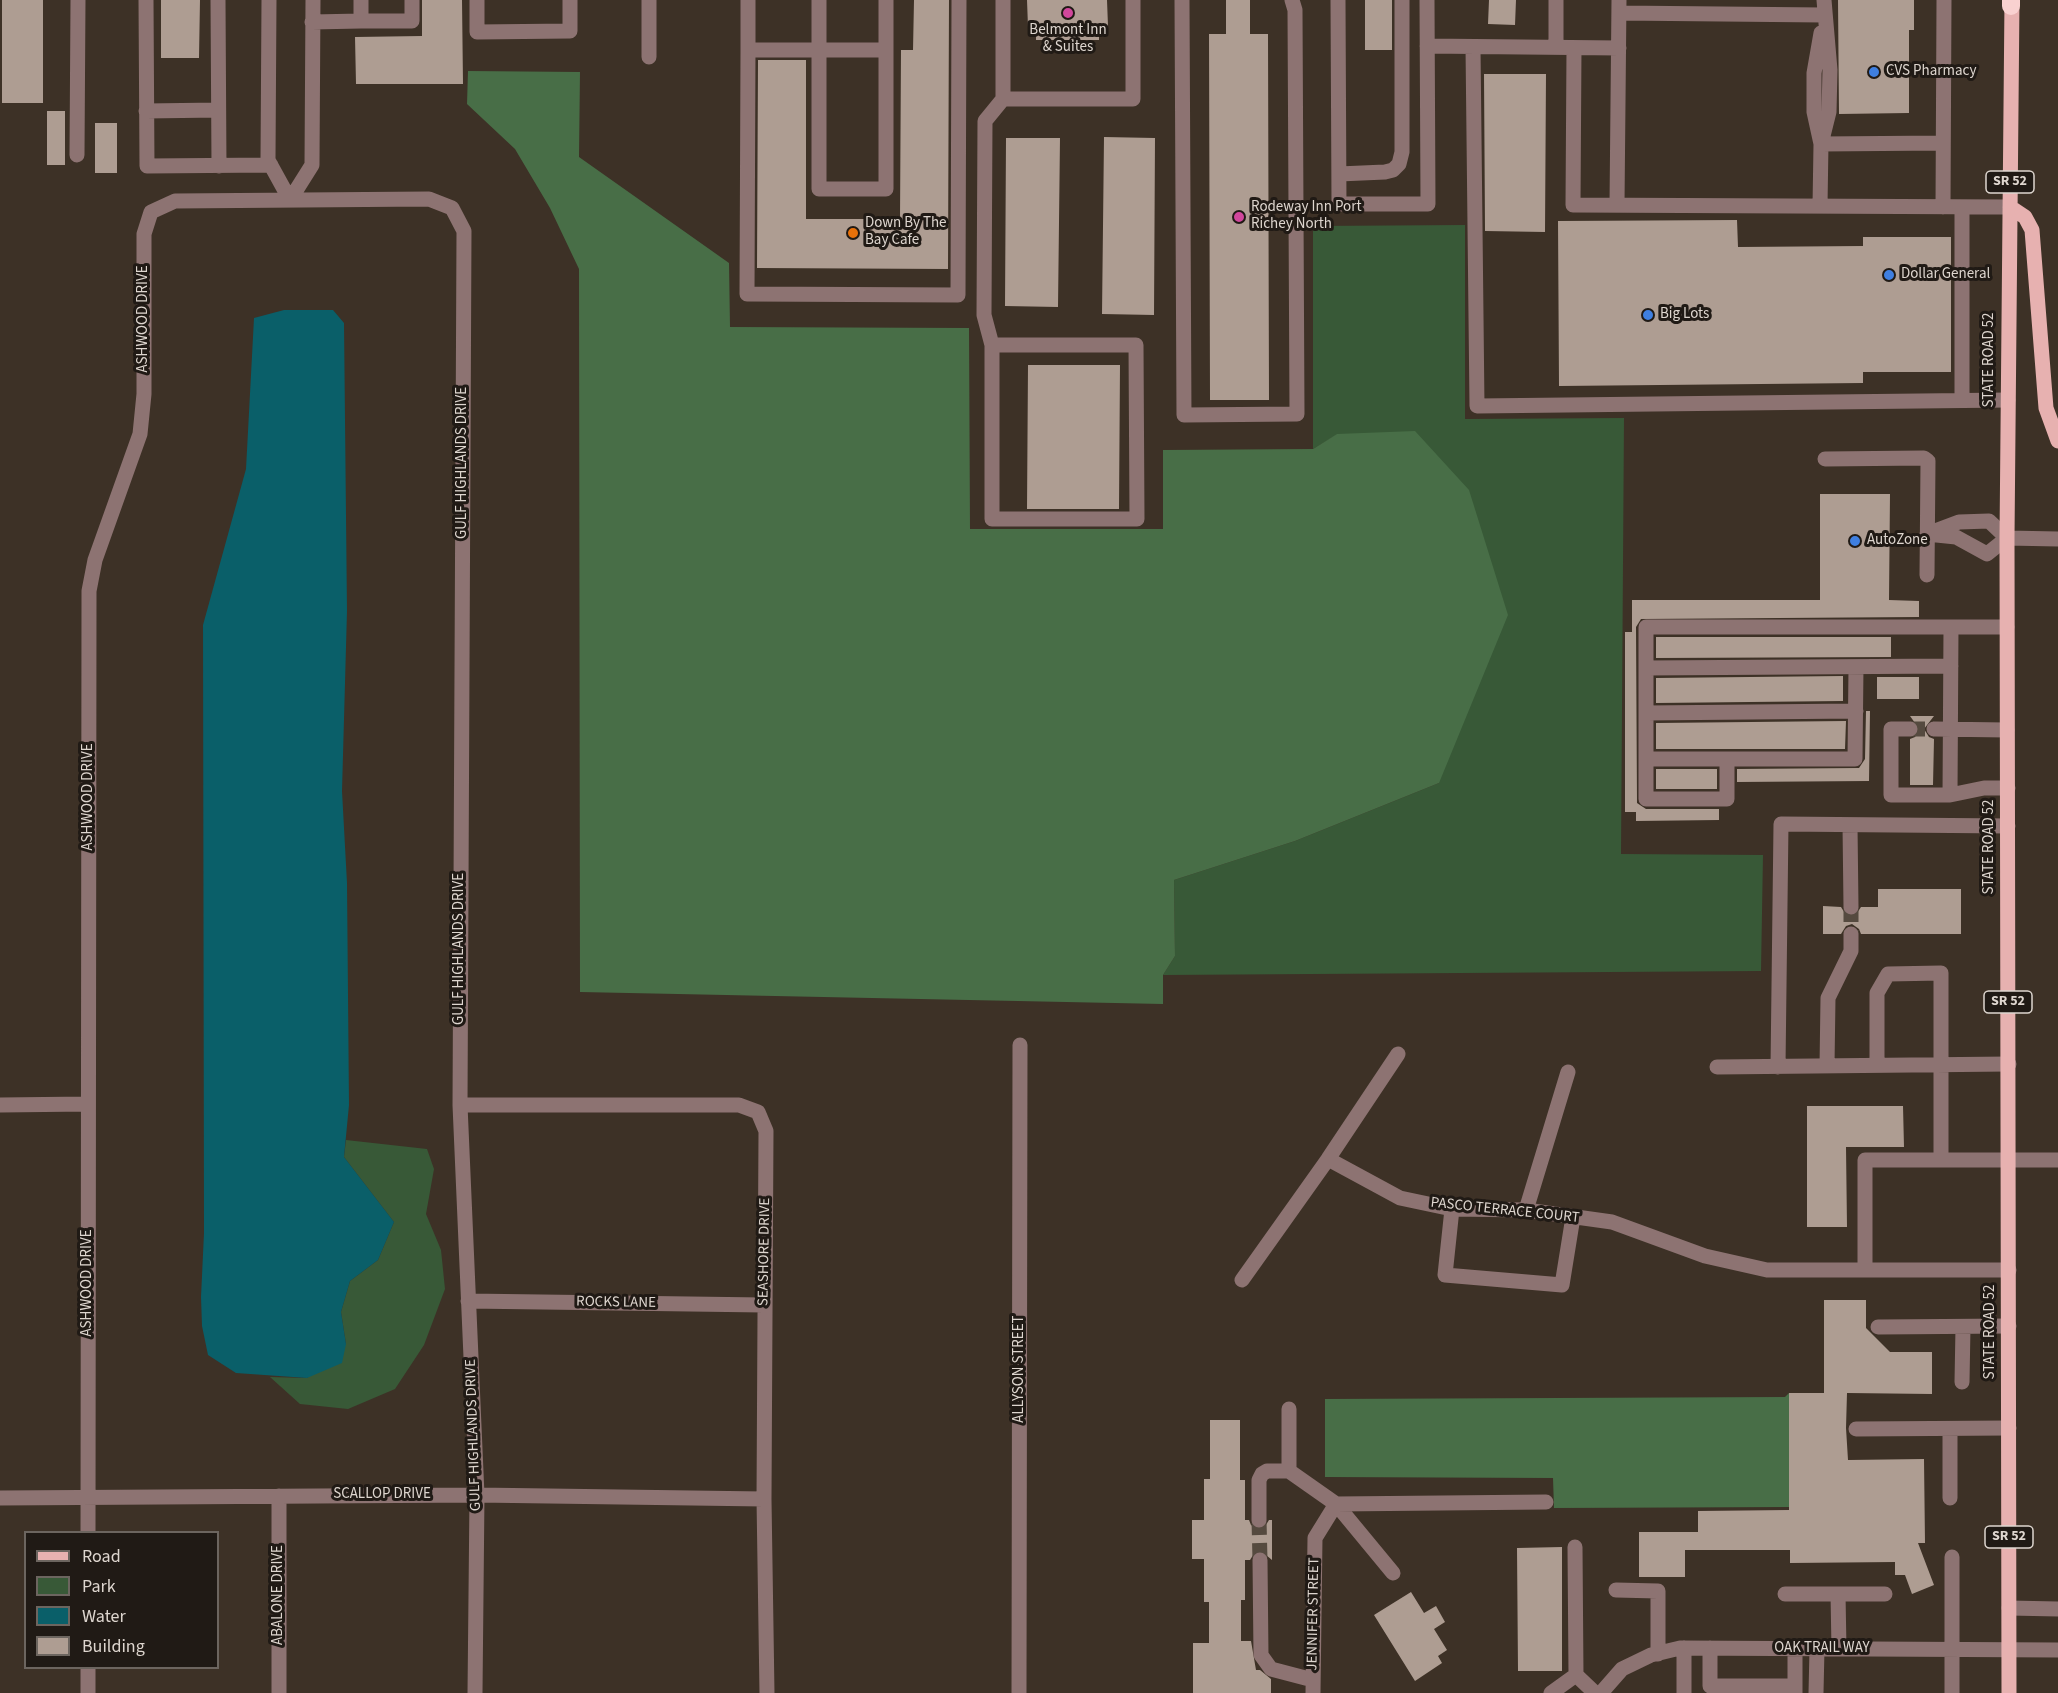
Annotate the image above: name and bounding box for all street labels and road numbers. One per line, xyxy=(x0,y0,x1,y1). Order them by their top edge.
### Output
road number: SR 52 xyxy=(1986,171,2034,193)
street label: ASHWOOD DRIVE xyxy=(135,265,153,373)
street label: STATE ROAD 52 xyxy=(1981,312,1999,408)
street label: GULF HIGHLANDS DRIVE xyxy=(454,387,472,539)
street label: ASHWOOD DRIVE xyxy=(80,743,98,851)
street label: STATE ROAD 52 xyxy=(1981,799,1999,895)
street label: GULF HIGHLANDS DRIVE xyxy=(451,873,469,1025)
road number: SR 52 xyxy=(1984,991,2032,1013)
street label: PASCO TERRACE COURT xyxy=(1430,1194,1580,1228)
street label: SEASHORE DRIVE xyxy=(755,1198,775,1306)
street label: ASHWOOD DRIVE xyxy=(79,1229,97,1337)
street label: STATE ROAD 52 xyxy=(1982,1284,2000,1380)
street label: ROCKS LANE xyxy=(576,1293,656,1313)
street label: ALLYSON STREET xyxy=(1011,1315,1029,1423)
street label: GULF HIGHLANDS DRIVE xyxy=(462,1359,486,1511)
street label: SCALLOP DRIVE xyxy=(333,1486,431,1504)
road number: SR 52 xyxy=(1985,1526,2033,1548)
street label: ABALONE DRIVE xyxy=(270,1545,288,1645)
street label: JENNIFER STREET xyxy=(1304,1557,1324,1671)
street label: OAK TRAIL WAY xyxy=(1774,1640,1870,1658)

